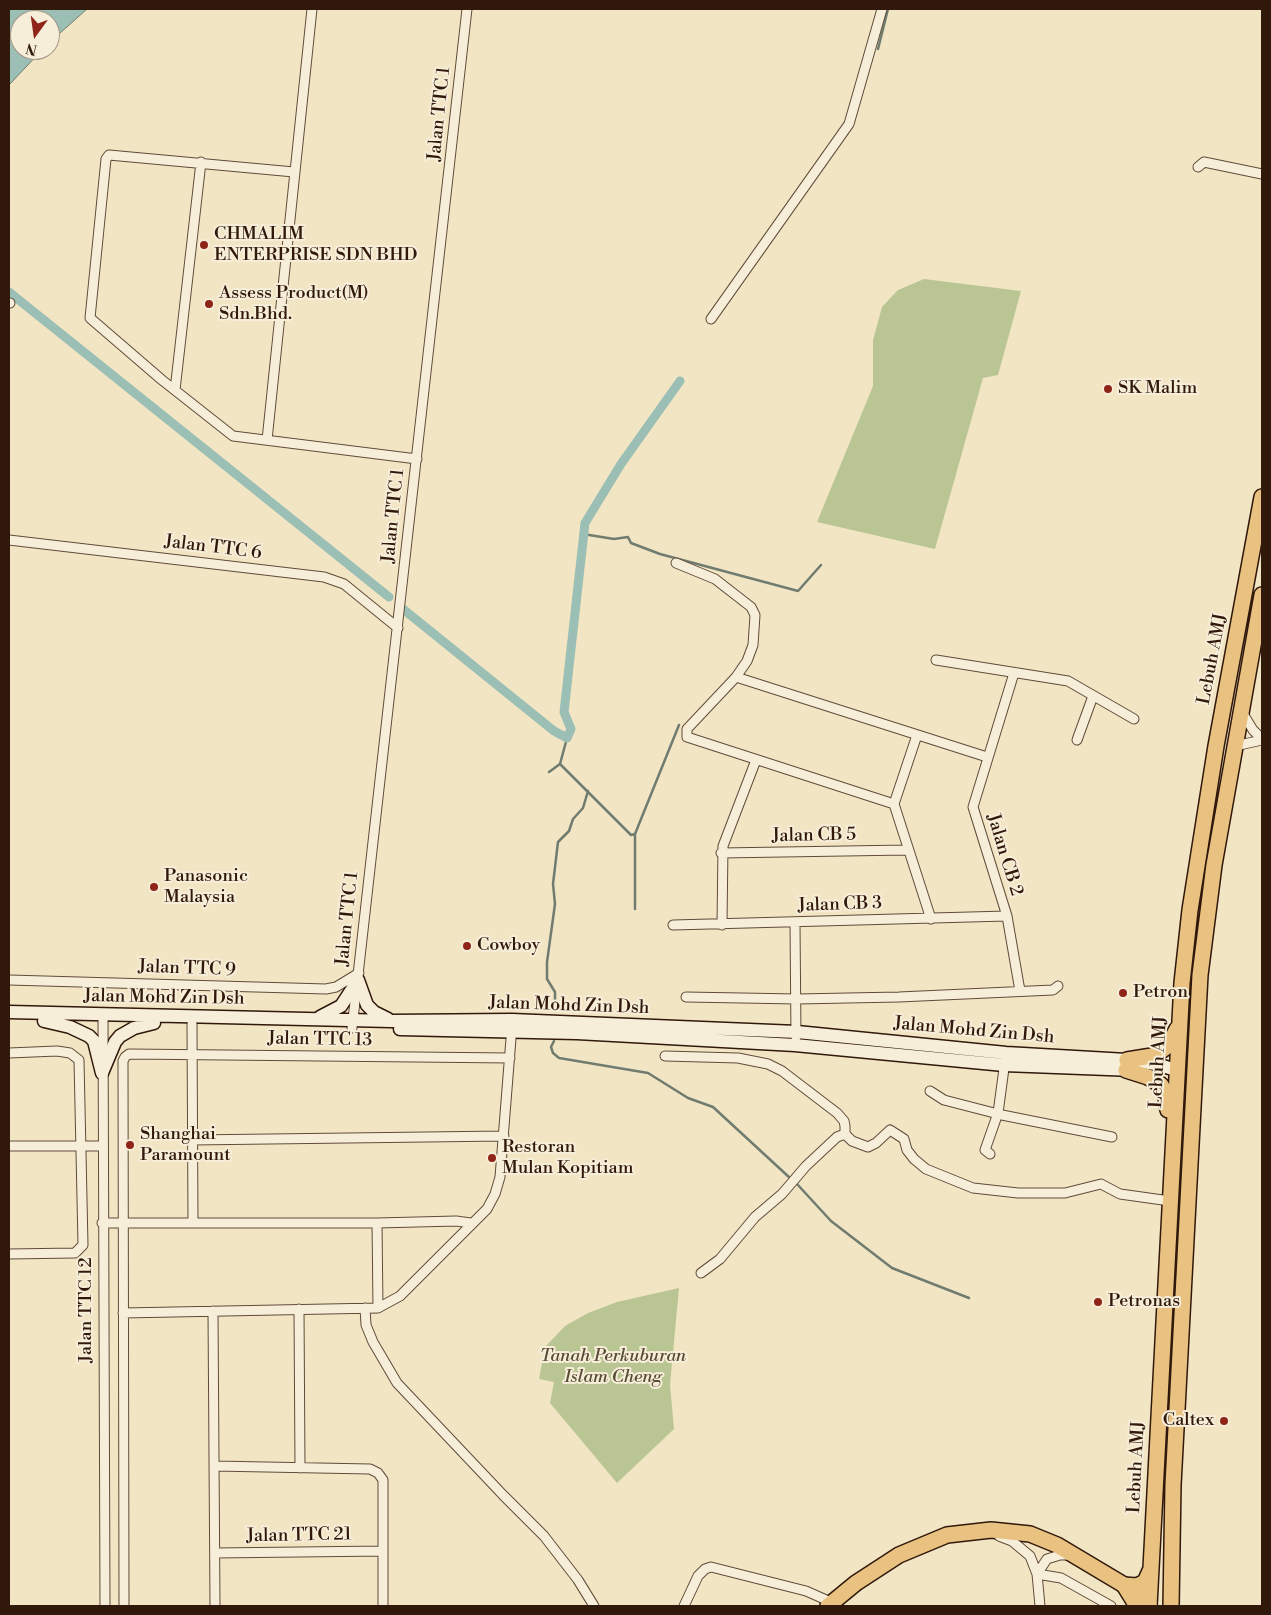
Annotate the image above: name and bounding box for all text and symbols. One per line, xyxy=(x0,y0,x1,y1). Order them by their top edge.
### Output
north arrow xyxy=(10,10,60,60)
text: N xyxy=(24,39,39,59)
street label: Jalan TTC 1 xyxy=(424,66,456,162)
place label: CHMALIM ENTERPRISE SDN BHD xyxy=(214,224,418,266)
marker: CHMALIM ENTERPRISE SDN BHD xyxy=(198,239,210,251)
place label: Assess Product(M) Sdn.Bhd. xyxy=(219,283,369,326)
marker: Assess Product(M) Sdn.Bhd. xyxy=(203,298,215,310)
place label: SK Malim xyxy=(1118,378,1197,400)
marker: SK Malim xyxy=(1102,383,1114,395)
street label: Jalan TTC 1 xyxy=(378,468,410,564)
street label: Jalan TTC 6 xyxy=(163,531,263,565)
street label: Lebuh AMJ xyxy=(1194,612,1232,706)
street label: Jalan CB 2 xyxy=(981,811,1027,899)
street label: Jalan CB 5 xyxy=(772,824,856,848)
place label: Panasonic Malaysia xyxy=(164,866,248,909)
street label: Jalan TTC 1 xyxy=(332,871,364,967)
marker: Panasonic Malaysia xyxy=(148,881,160,893)
street label: Jalan CB 3 xyxy=(798,893,882,917)
place label: Cowboy xyxy=(477,935,540,957)
marker: Cowboy xyxy=(461,940,473,952)
street label: Jalan TTC 9 xyxy=(138,956,236,982)
place label: Petron xyxy=(1133,982,1188,1004)
street label: Jalan Mohd Zin Dsh xyxy=(83,986,245,1010)
marker: Petron xyxy=(1117,987,1129,999)
street label: Jalan Mohd Zin Dsh xyxy=(488,992,650,1020)
street label: Jalan Mohd Zin Dsh xyxy=(893,1013,1055,1049)
street label: Lebuh AMJ xyxy=(1146,1015,1172,1109)
street label: Jalan TTC 13 xyxy=(267,1028,373,1052)
place label: Shanghai Paramount xyxy=(140,1124,231,1166)
place label: Restoran Mulan Kopitiam xyxy=(502,1137,633,1180)
marker: Shanghai Paramount xyxy=(124,1139,136,1151)
marker: Restoran Mulan Kopitiam xyxy=(486,1152,498,1164)
street label: Jalan TTC 12 xyxy=(76,1257,98,1363)
place label: Petronas xyxy=(1108,1291,1180,1313)
marker: Petronas xyxy=(1092,1296,1104,1308)
park label: Tanah Perkuburan Islam Cheng xyxy=(540,1346,686,1388)
place label: Caltex xyxy=(1163,1410,1214,1432)
marker: Caltex xyxy=(1218,1415,1230,1427)
street label: Lebuh AMJ xyxy=(1124,1420,1150,1514)
street label: Jalan TTC 21 xyxy=(246,1524,352,1548)

